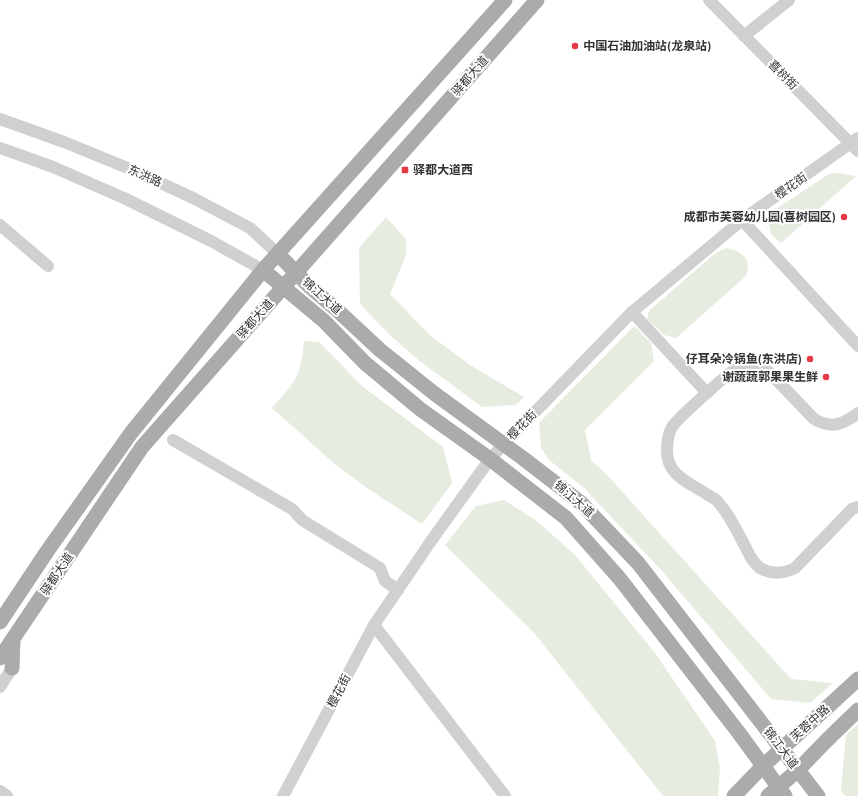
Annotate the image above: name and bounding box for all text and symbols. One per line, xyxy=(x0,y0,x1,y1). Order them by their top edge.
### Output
place label: 中国石油加油站(龙泉站) xyxy=(583,38,711,55)
marker: 中国石油加油站(龙泉站) xyxy=(570,41,580,51)
street label: 驿都大道 xyxy=(448,53,493,100)
street label: 喜树街 xyxy=(764,57,801,94)
street label: 东洪路 xyxy=(125,161,165,192)
place label: 驿都大道西 xyxy=(413,162,473,179)
marker: 驿都大道西 xyxy=(400,165,410,175)
street label: 樱花街 xyxy=(772,169,811,204)
place label: 成都市芙蓉幼儿园(喜树园区) xyxy=(684,209,836,226)
marker: 成都市芙蓉幼儿园(喜树园区) xyxy=(839,212,849,222)
street label: 锦江大道 xyxy=(298,274,345,319)
street label: 驿都大道 xyxy=(233,296,278,343)
place label: 仔耳朵冷锅鱼(东洪店) xyxy=(686,351,802,368)
marker: 仔耳朵冷锅鱼(东洪店) xyxy=(805,354,815,364)
place label: 谢蔬蔬郭果果生鲜 xyxy=(722,369,818,386)
marker: 谢蔬蔬郭果果生鲜 xyxy=(821,372,831,382)
street label: 樱花街 xyxy=(504,406,541,444)
street label: 锦江大道 xyxy=(550,477,597,522)
street label: 驿都大道 xyxy=(37,550,78,599)
street label: 樱花街 xyxy=(323,671,355,711)
street label: 芙蓉中路 xyxy=(787,701,834,746)
street label: 锦江大道 xyxy=(759,724,802,773)

